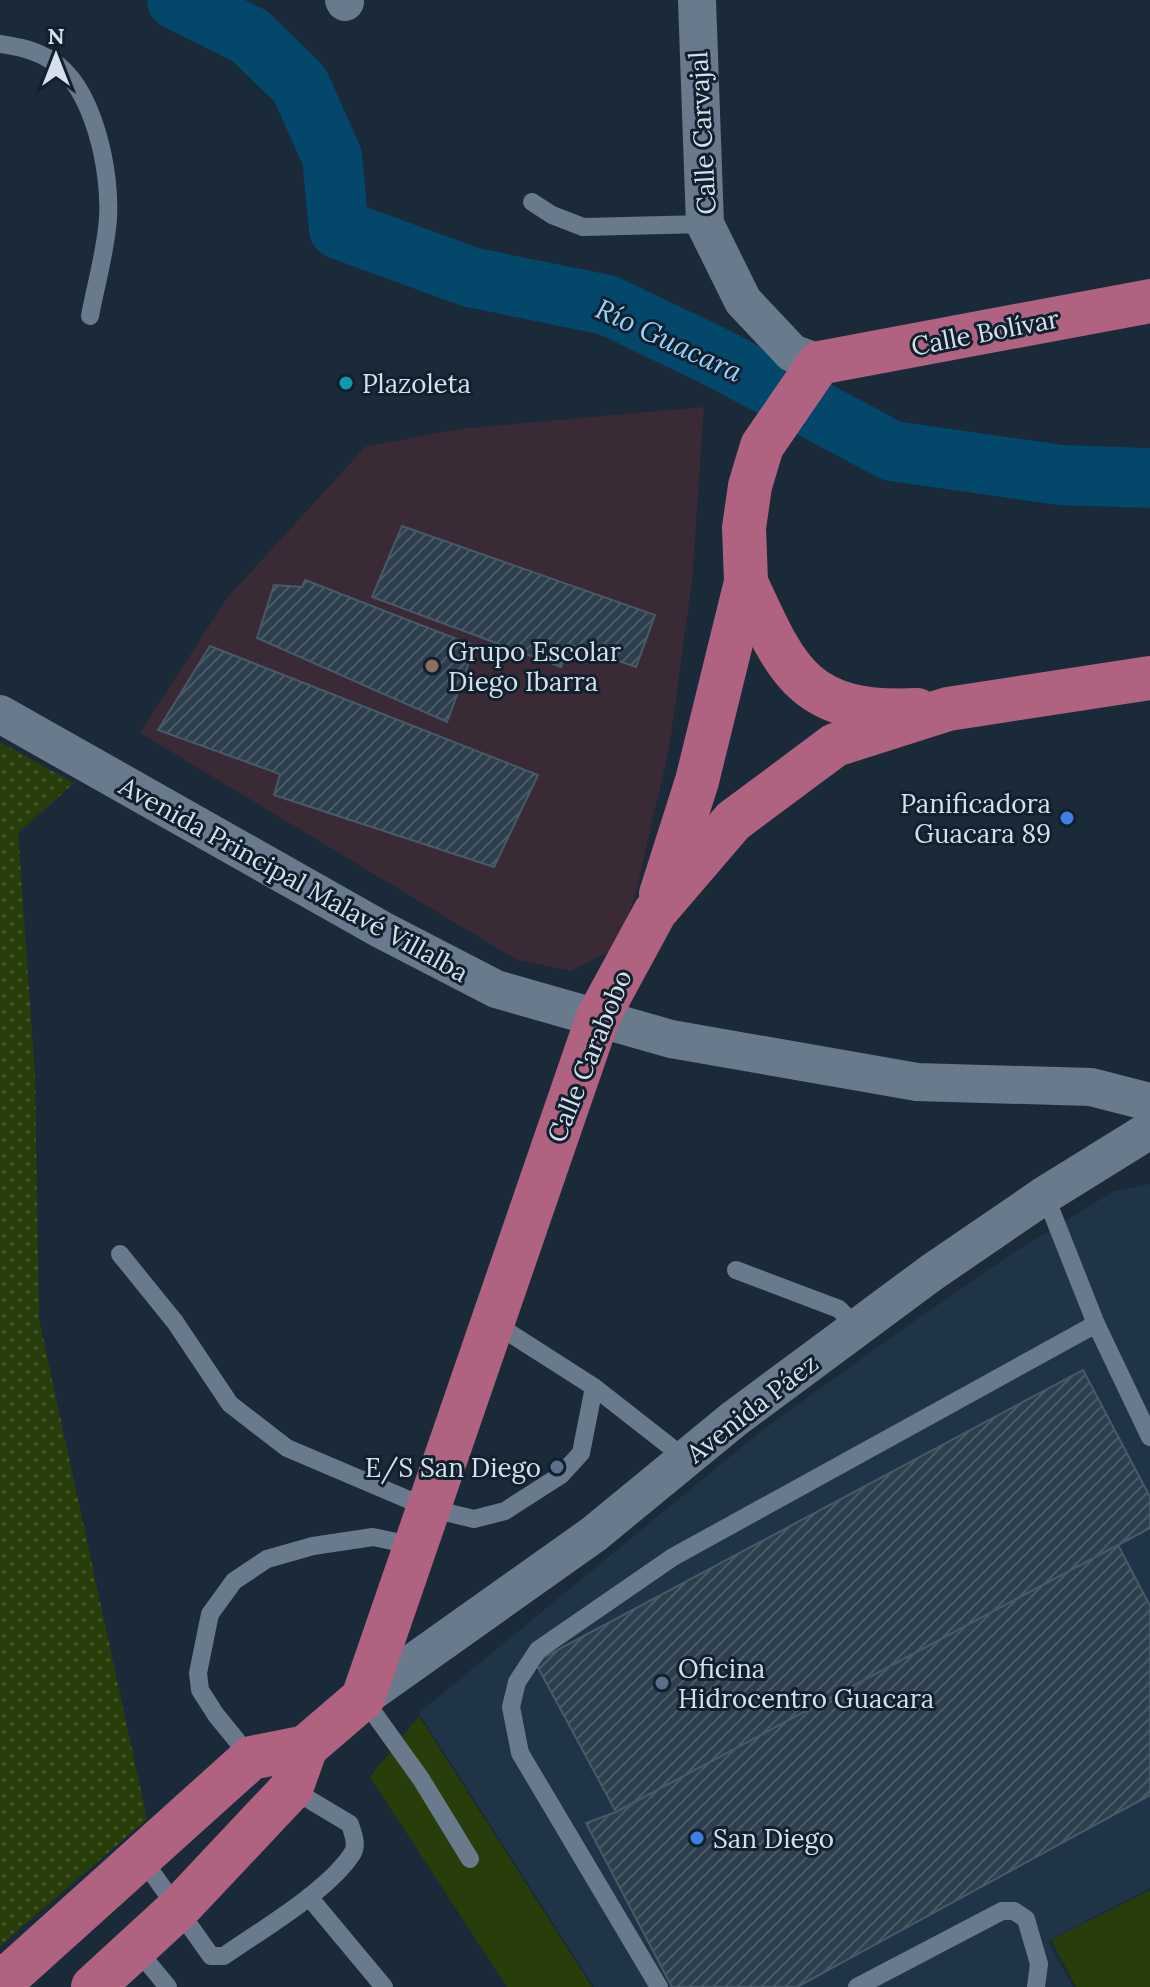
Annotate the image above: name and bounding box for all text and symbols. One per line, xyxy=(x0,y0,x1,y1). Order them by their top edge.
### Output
north arrow xyxy=(16,16,96,96)
text: N xyxy=(47,22,65,50)
street label: Calle Carvajal xyxy=(681,51,723,215)
water label: Río Guacara xyxy=(590,290,749,390)
street label: Calle Bolívar xyxy=(908,301,1062,363)
place label: Plazoleta xyxy=(362,367,471,400)
marker: Plazoleta xyxy=(337,374,355,392)
place label: Grupo Escolar Diego Ibarra xyxy=(448,635,622,698)
marker: Grupo Escolar Diego Ibarra xyxy=(423,657,441,675)
street label: Avenida Principal Malavé Villalba xyxy=(113,769,474,989)
place label: Panificadora Guacara 89 xyxy=(900,787,1051,850)
marker: Panificadora Guacara 89 xyxy=(1058,809,1076,827)
street label: Calle Carabobo xyxy=(539,965,639,1147)
street label: Avenida Páez xyxy=(679,1346,824,1470)
place label: E/S San Diego xyxy=(365,1451,541,1485)
marker: E/S San Diego xyxy=(548,1458,566,1476)
place label: Oficina Hidrocentro Guacara xyxy=(678,1652,934,1715)
marker: Oficina Hidrocentro Guacara xyxy=(653,1674,671,1692)
place label: San Diego xyxy=(713,1822,834,1855)
marker: San Diego xyxy=(688,1829,706,1847)

